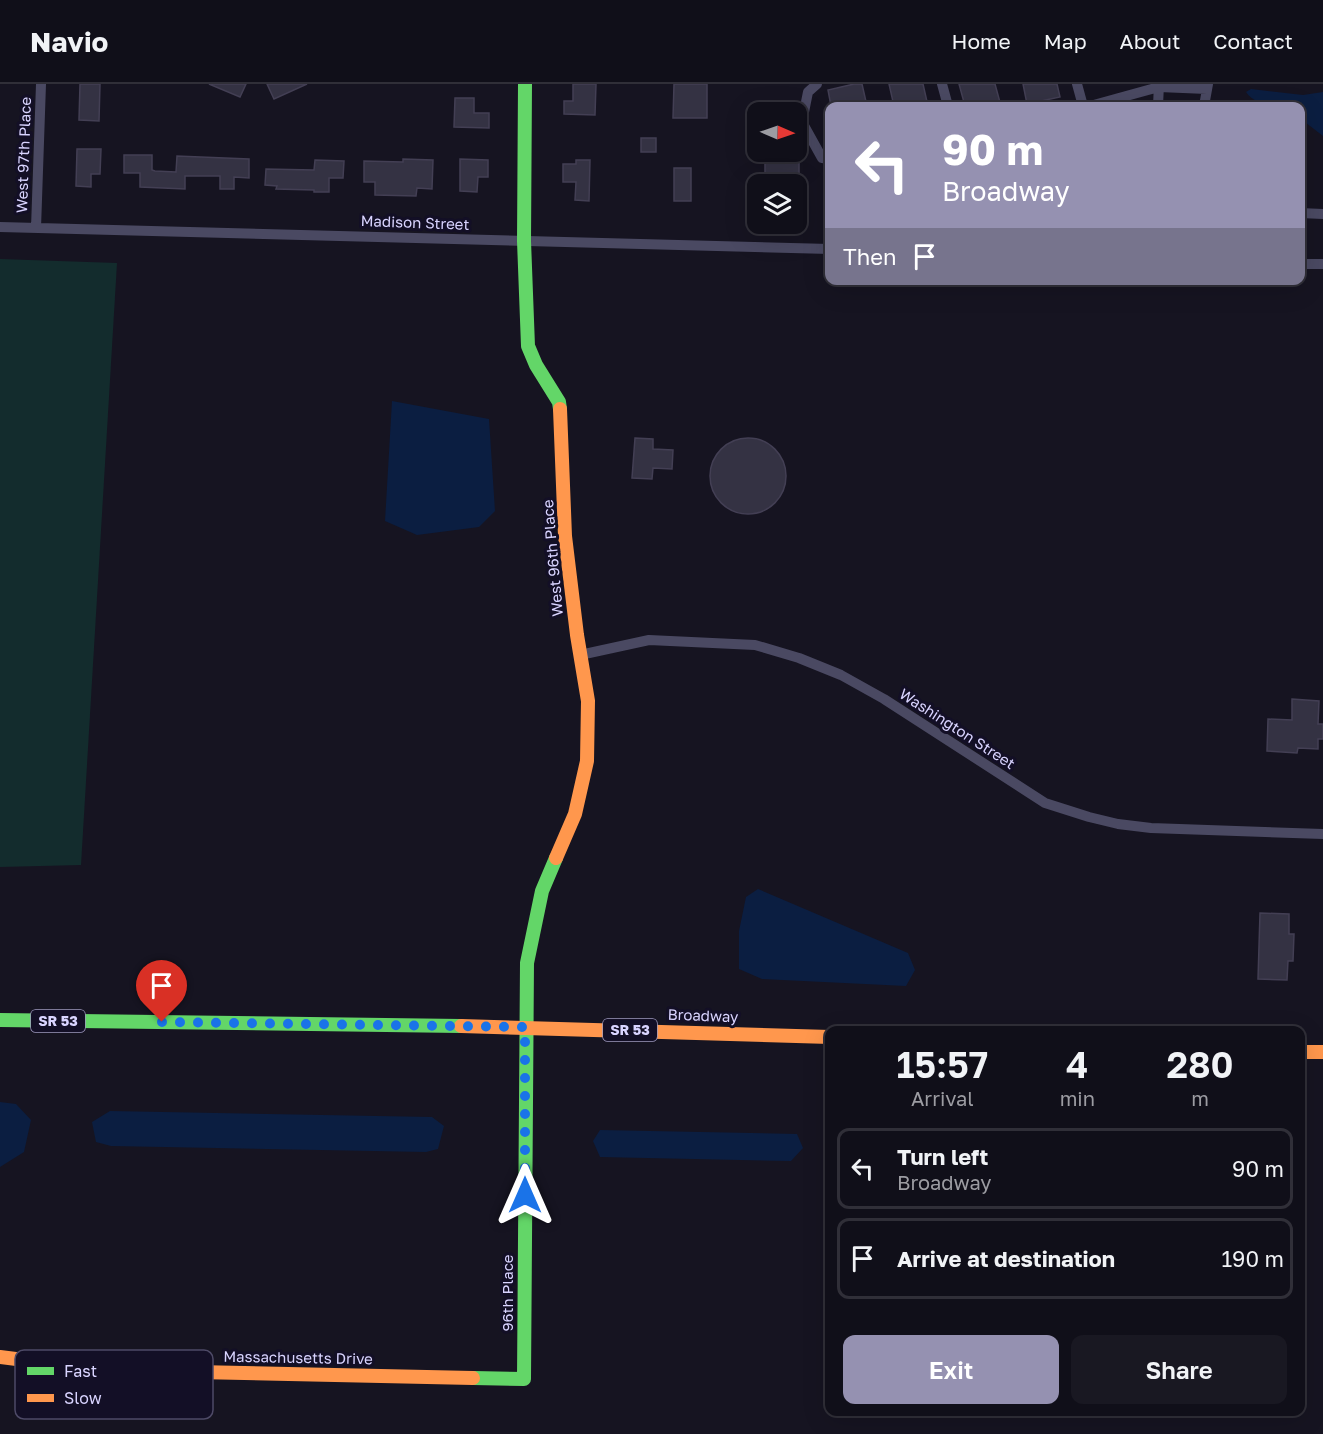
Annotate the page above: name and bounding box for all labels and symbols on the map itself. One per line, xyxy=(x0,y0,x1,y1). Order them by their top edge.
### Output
street label: West 97th Place xyxy=(12,96,34,213)
north arrow xyxy=(747,102,807,162)
street label: Madison Street xyxy=(360,211,470,233)
street label: West 96th Place xyxy=(538,499,566,617)
street label: Washington Street xyxy=(896,684,1019,772)
pin xyxy=(136,960,187,1022)
street label: Broadway xyxy=(667,1005,739,1025)
road number: SR 53 xyxy=(31,1010,85,1032)
road number: SR 53 xyxy=(603,1019,657,1041)
position arrow xyxy=(493,1163,557,1227)
street label: 96th Place xyxy=(498,1254,516,1332)
street label: Massachusetts Drive xyxy=(223,1347,373,1367)
legend xyxy=(15,1350,213,1419)
text: Fast xyxy=(64,1361,97,1381)
text: Slow xyxy=(64,1388,102,1408)

